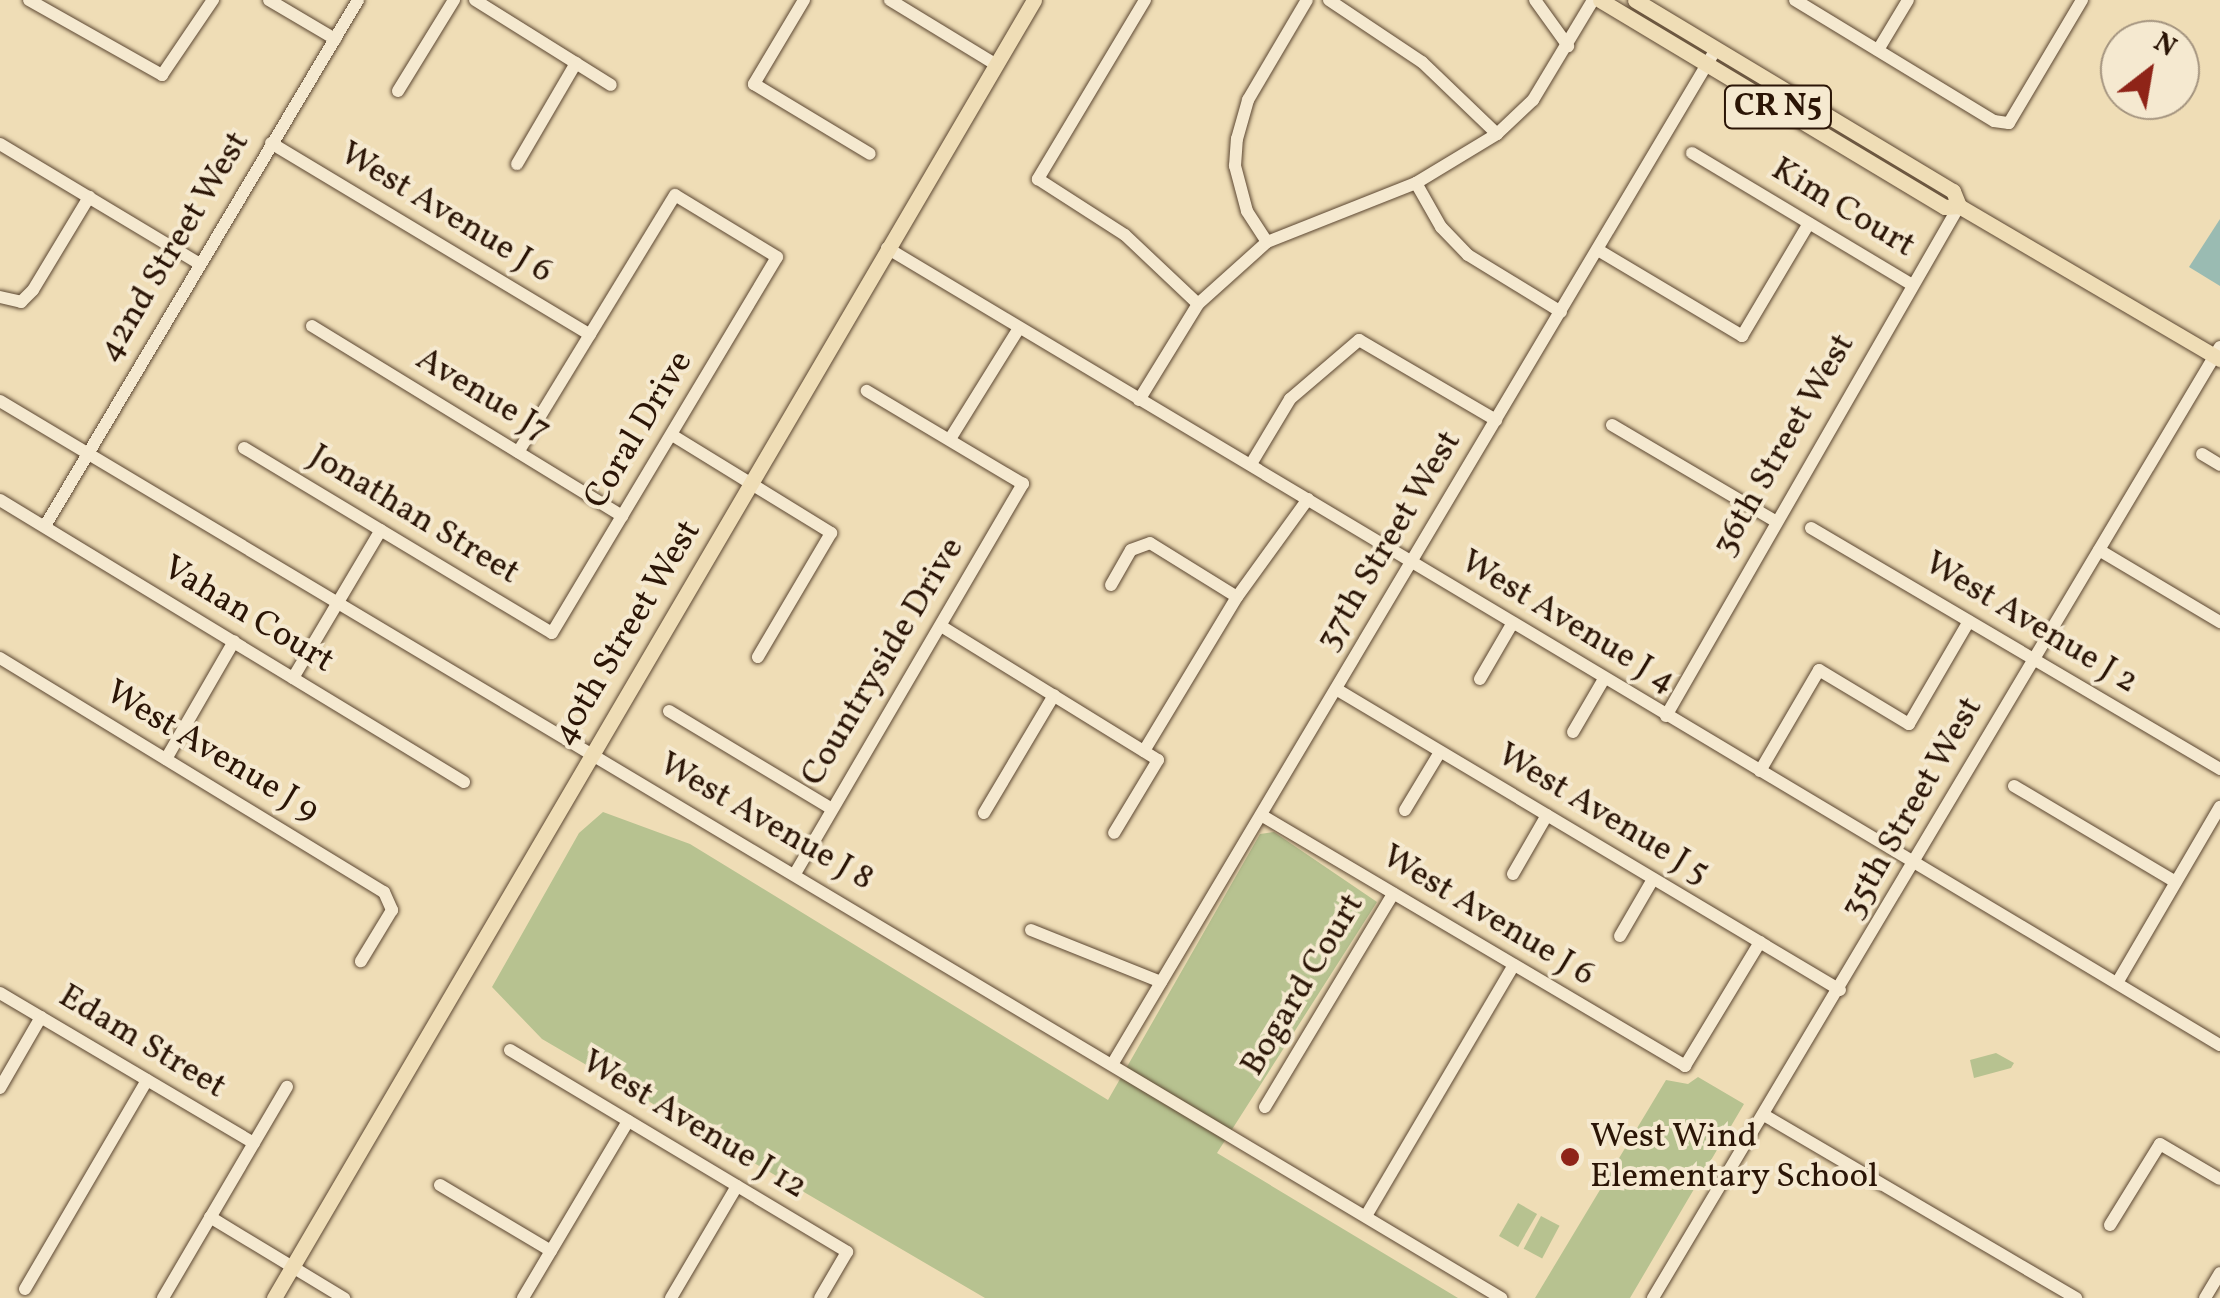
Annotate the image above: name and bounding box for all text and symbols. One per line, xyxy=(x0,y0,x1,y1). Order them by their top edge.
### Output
north arrow xyxy=(2100,20,2200,120)
text: N xyxy=(2146,24,2183,68)
road number: CR N5 xyxy=(1723,80,1833,134)
street label: 42nd Street West xyxy=(88,124,260,370)
street label: West Avenue J 6 xyxy=(332,133,560,293)
street label: Kim Court xyxy=(1763,149,1923,267)
street label: 36th Street West xyxy=(1703,326,1865,564)
street label: Avenue J7 xyxy=(408,338,558,452)
street label: Coral Drive xyxy=(576,344,702,516)
street label: 37th Street West xyxy=(1307,423,1471,659)
street label: Jonathan Street xyxy=(301,436,527,594)
street label: 40th Street West xyxy=(543,512,711,754)
street label: Countryside Drive xyxy=(792,530,974,794)
street label: West Avenue J 4 xyxy=(1453,541,1683,703)
street label: West Avenue J 2 xyxy=(1916,543,2146,703)
street label: Vahan Court xyxy=(155,547,341,683)
street label: West Avenue J 9 xyxy=(98,672,326,832)
street label: 35th Street West xyxy=(1831,689,1993,927)
street label: West Avenue J 5 xyxy=(1489,734,1717,894)
street label: West Avenue J 8 xyxy=(651,744,881,900)
street label: West Avenue J 6 xyxy=(1374,836,1602,996)
street label: Bogard Court xyxy=(1232,886,1374,1084)
street label: Edam Street xyxy=(51,976,233,1108)
street label: West Avenue J 12 xyxy=(574,1041,814,1209)
place label: West Wind Elementary School xyxy=(1590,1116,1879,1198)
marker: West Wind Elementary School xyxy=(1559,1146,1581,1168)

